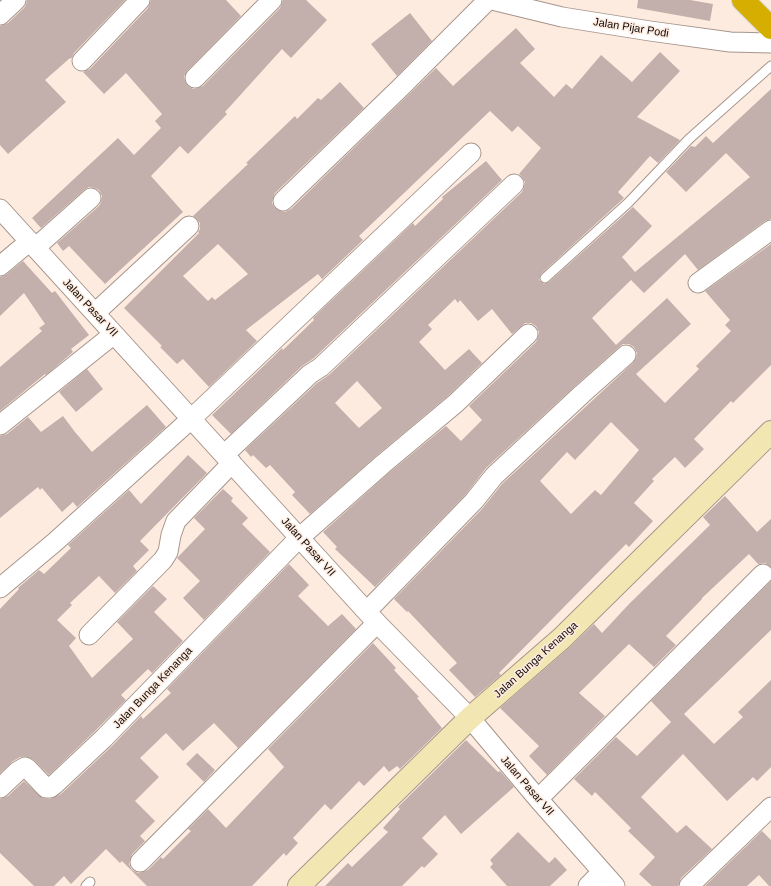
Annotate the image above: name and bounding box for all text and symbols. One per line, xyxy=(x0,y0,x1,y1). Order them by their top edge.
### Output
street label: Jalan Pijar Podi xyxy=(592,16,670,40)
street label: Jalan Pasar VII xyxy=(60,276,120,340)
street label: Jalan Pasar VII xyxy=(278,515,338,579)
street label: Jalan Bunga Kenanga xyxy=(491,619,581,701)
street label: Jalan Bunga Kenanga xyxy=(111,644,195,732)
street label: Jalan Pasar VII xyxy=(498,754,556,818)

